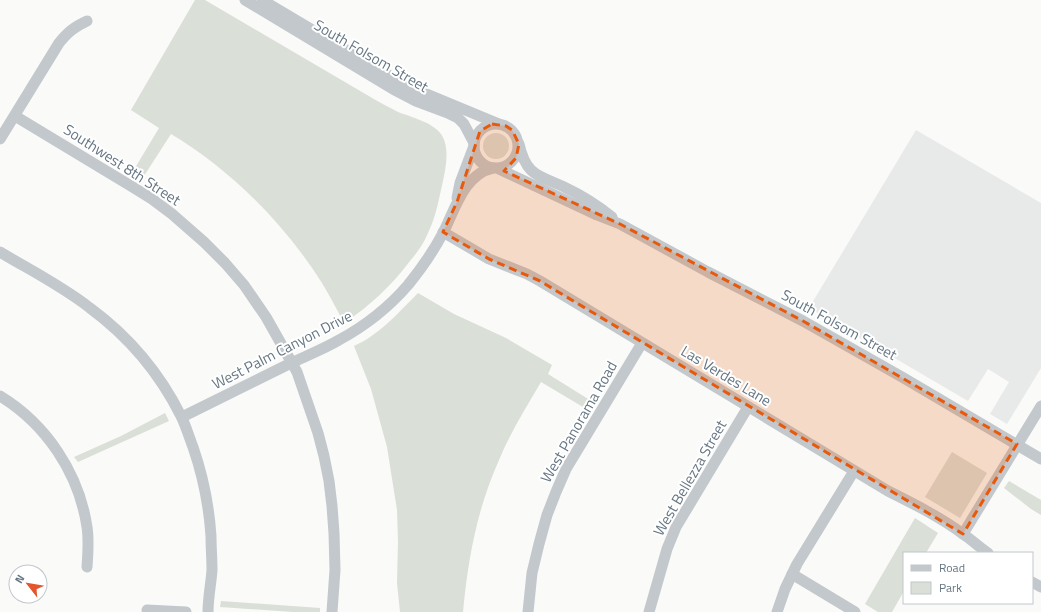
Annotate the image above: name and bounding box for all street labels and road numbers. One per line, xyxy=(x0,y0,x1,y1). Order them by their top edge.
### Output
street label: South Folsom Street xyxy=(310,13,434,98)
street label: Southwest 8th Street xyxy=(59,118,186,212)
street label: South Folsom Street xyxy=(777,283,902,366)
street label: West Palm Canyon Drive xyxy=(208,304,356,395)
street label: Las Verdes Lane xyxy=(677,339,776,412)
street label: West Panorama Road xyxy=(534,357,623,487)
street label: West Bellezza Street xyxy=(647,415,733,540)

